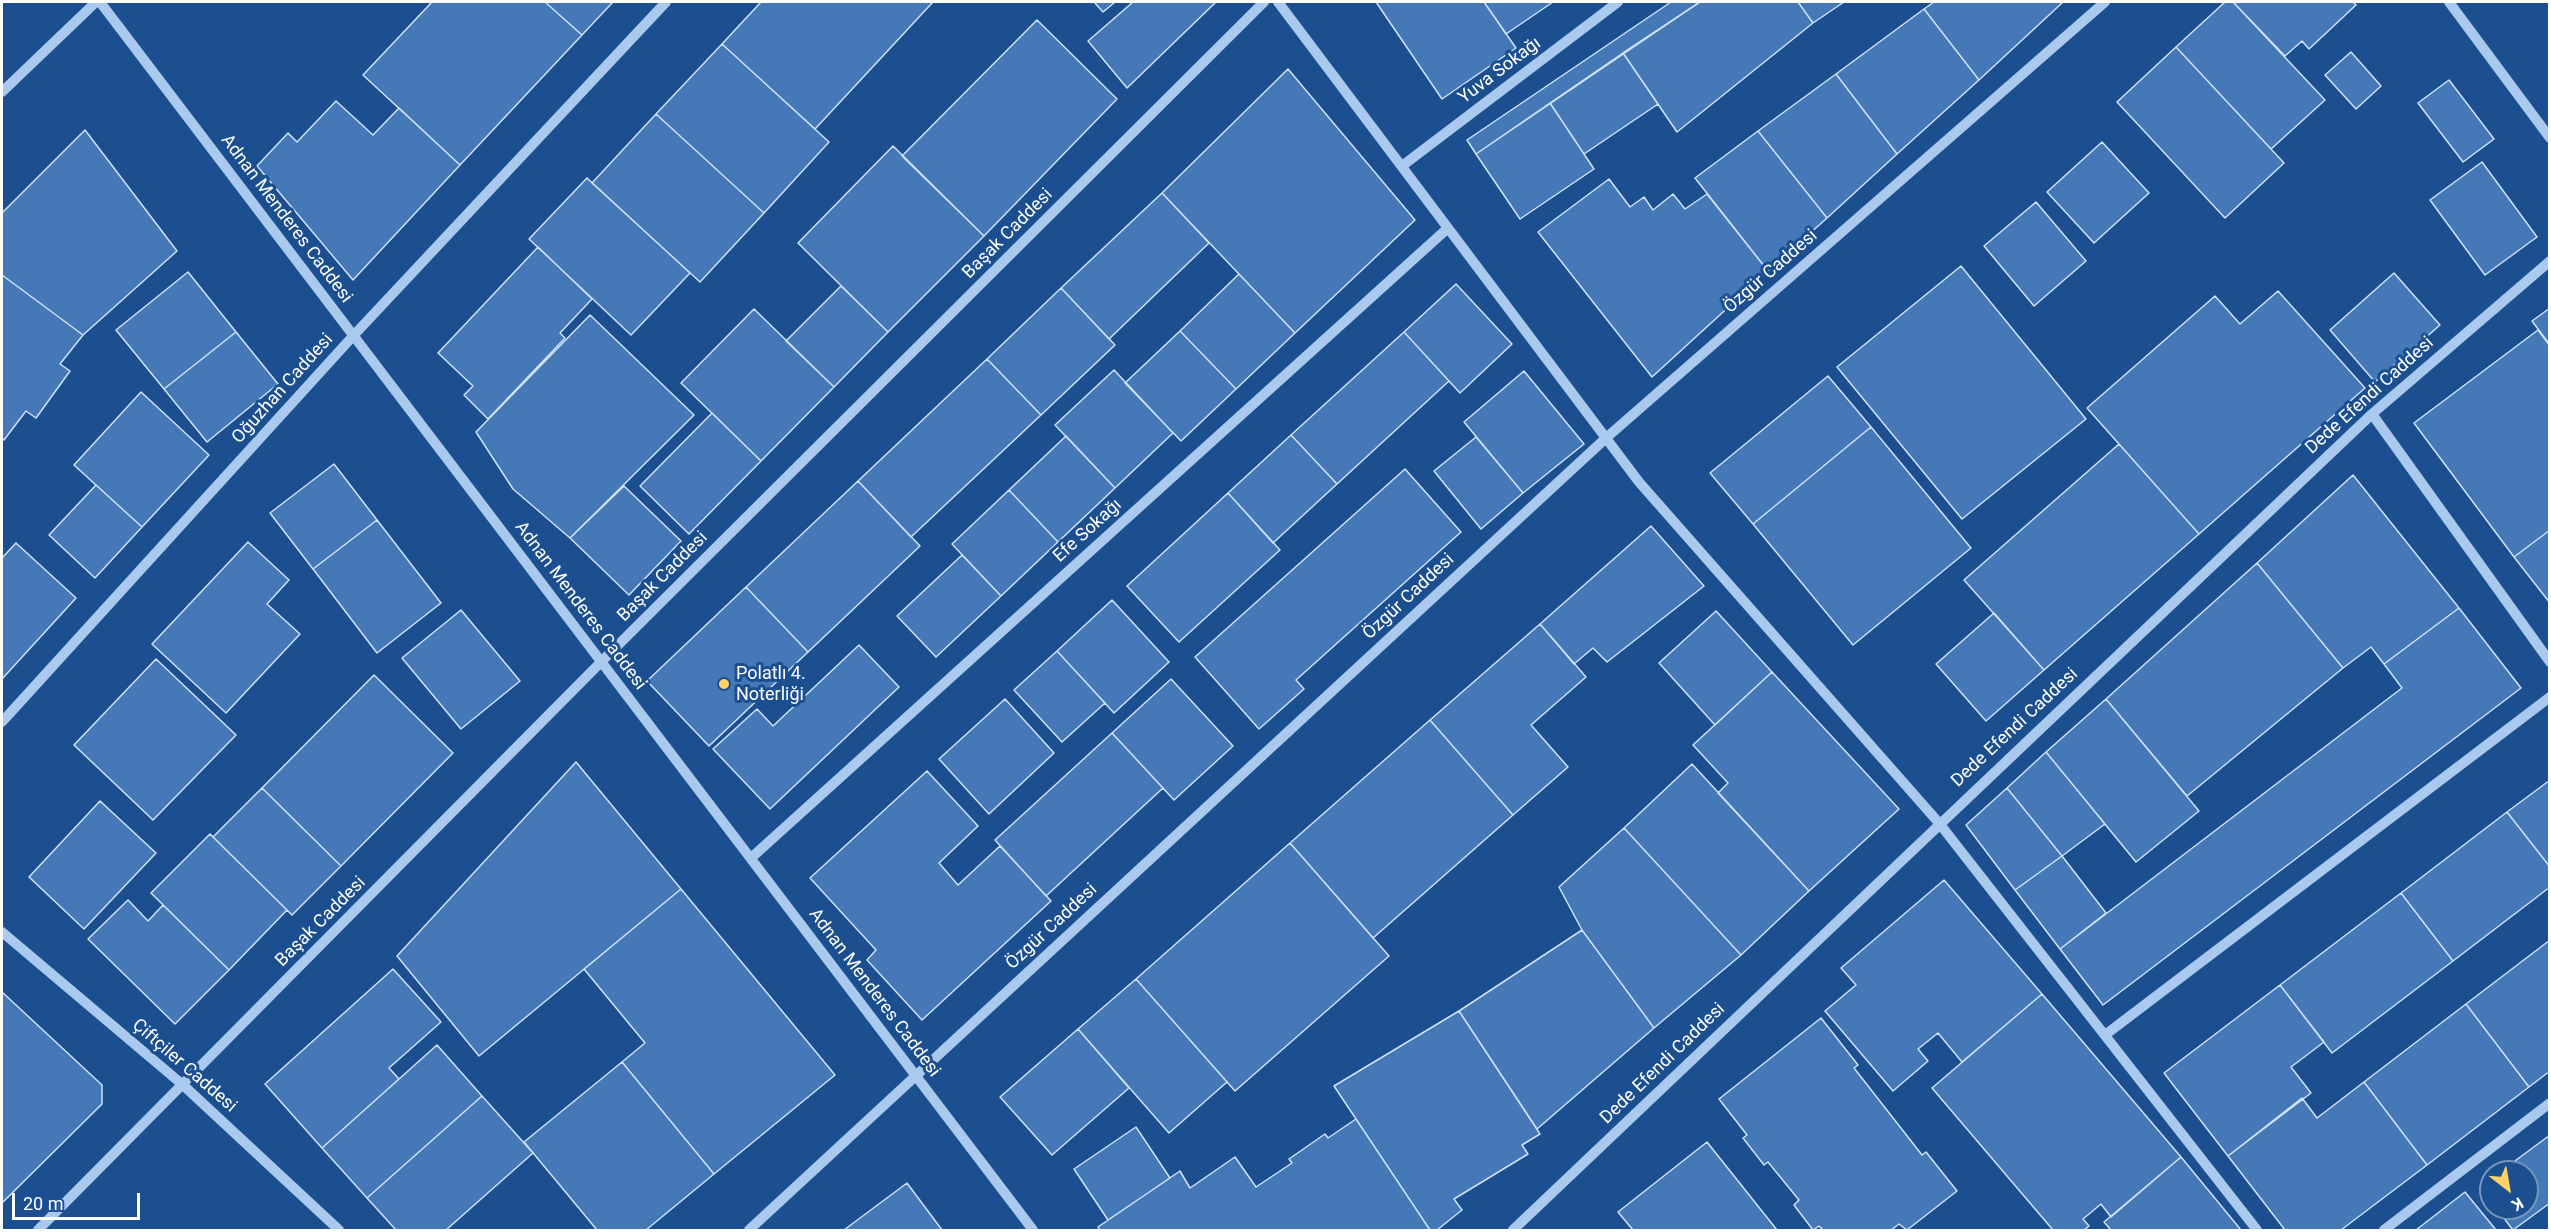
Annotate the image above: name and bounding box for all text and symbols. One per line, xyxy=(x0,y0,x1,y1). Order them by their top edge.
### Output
street label: Yuva Sokağı xyxy=(1455,33,1545,109)
street label: Adnan Menderes Caddesi xyxy=(216,131,356,307)
street label: Başak Caddesi xyxy=(958,184,1058,284)
street label: Özgür Caddesi xyxy=(1720,226,1822,318)
street label: Oğuzhan Caddesi xyxy=(228,330,338,448)
street label: Dede Efendi Caddesi xyxy=(2301,333,2439,459)
street label: Efe Sokağı xyxy=(1049,495,1127,567)
street label: Adnan Menderes Caddesi xyxy=(510,518,650,694)
street label: Başak Caddesi xyxy=(613,527,713,627)
street label: Özgür Caddesi xyxy=(1359,549,1459,645)
place label: Polatlı 4. Noterliği xyxy=(736,663,806,706)
street label: Dede Efendi Caddesi xyxy=(1947,664,2083,792)
marker: Polatlı 4. Noterliği xyxy=(717,677,731,691)
street label: Başak Caddesi xyxy=(271,872,371,972)
street label: Özgür Caddesi xyxy=(1002,879,1102,975)
street label: Adnan Menderes Caddesi xyxy=(804,905,944,1081)
street label: Dede Efendi Caddesi xyxy=(1596,999,1730,1129)
street label: Çiftçiler Caddesi xyxy=(127,1015,241,1117)
north arrow xyxy=(2479,1160,2539,1220)
scale bar xyxy=(15,1181,142,1219)
text: 20 m xyxy=(23,1193,63,1214)
text: K xyxy=(2508,1193,2527,1215)

